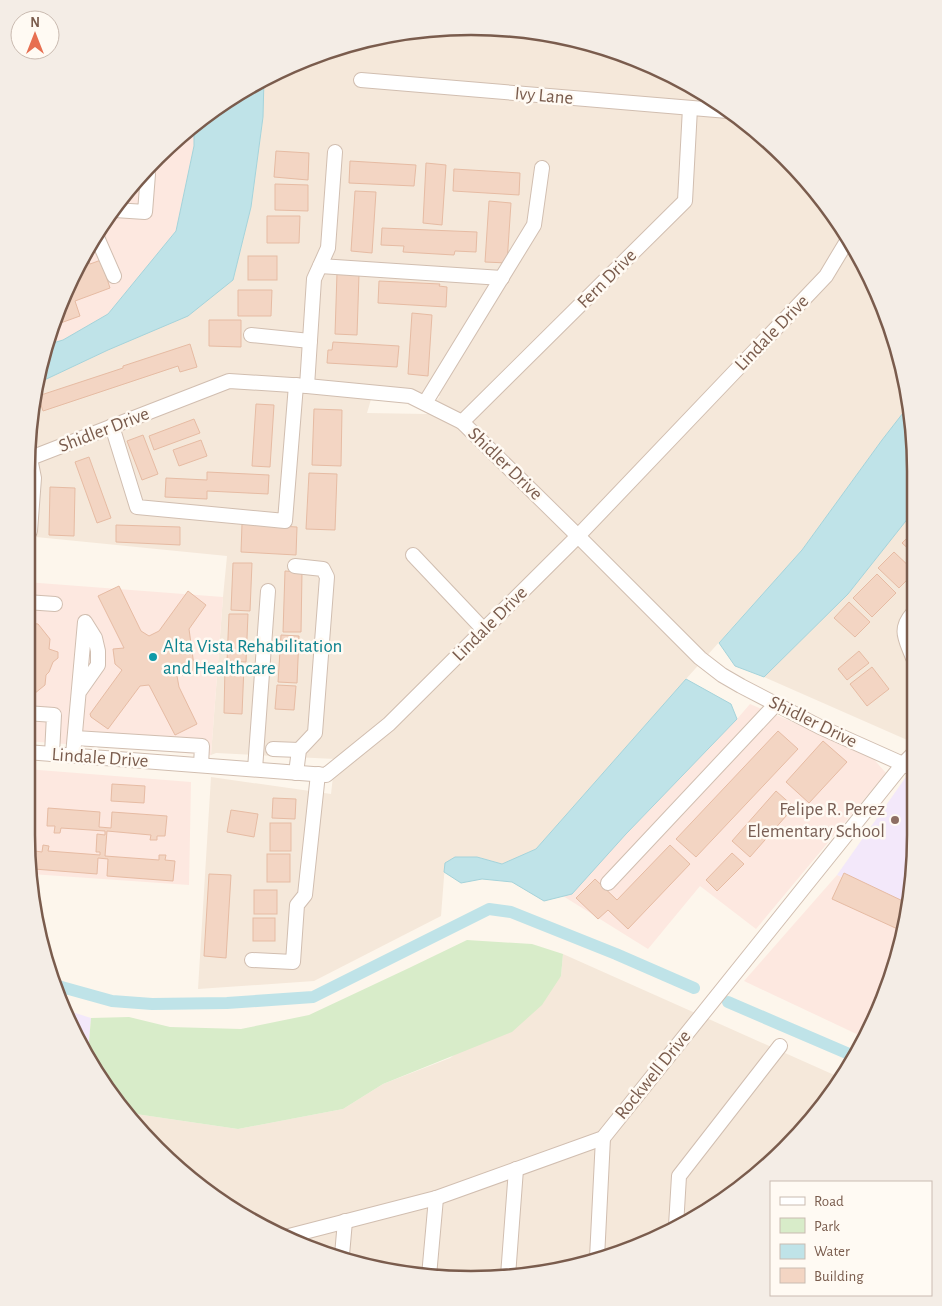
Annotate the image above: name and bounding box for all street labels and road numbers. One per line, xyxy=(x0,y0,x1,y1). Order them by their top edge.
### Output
street label: Ivy Lane xyxy=(514,84,574,108)
street label: Fern Drive xyxy=(574,246,640,312)
street label: Lindale Drive xyxy=(731,291,813,375)
street label: Shidler Drive xyxy=(56,404,152,456)
street label: Shidler Drive xyxy=(464,424,546,504)
street label: Lindale Drive xyxy=(449,583,531,665)
street label: Shidler Drive xyxy=(766,693,860,751)
street label: Lindale Drive xyxy=(51,745,149,771)
street label: Rockwell Drive xyxy=(611,1027,695,1123)

